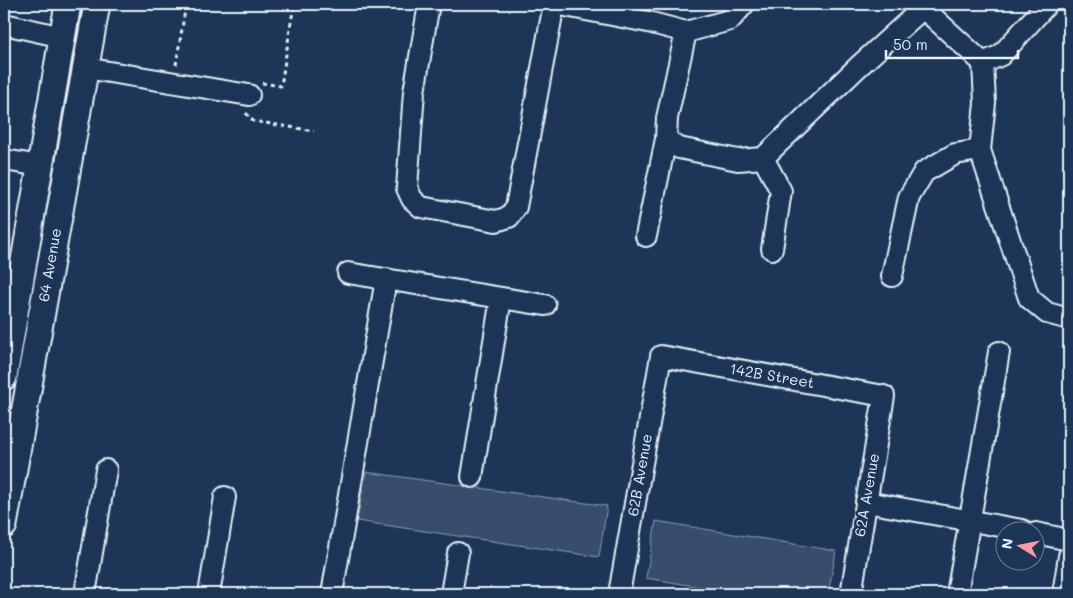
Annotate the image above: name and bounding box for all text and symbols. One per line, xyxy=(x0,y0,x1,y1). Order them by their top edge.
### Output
scale bar xyxy=(886,28,1018,60)
text: 50 m xyxy=(893,34,928,54)
street label: 64 Avenue xyxy=(33,226,65,303)
street label: 142B Street xyxy=(728,358,816,392)
street label: 62B Avenue xyxy=(622,432,656,518)
street label: 62A Avenue xyxy=(849,451,883,538)
north arrow xyxy=(996,520,1046,570)
text: N xyxy=(996,537,1017,551)

